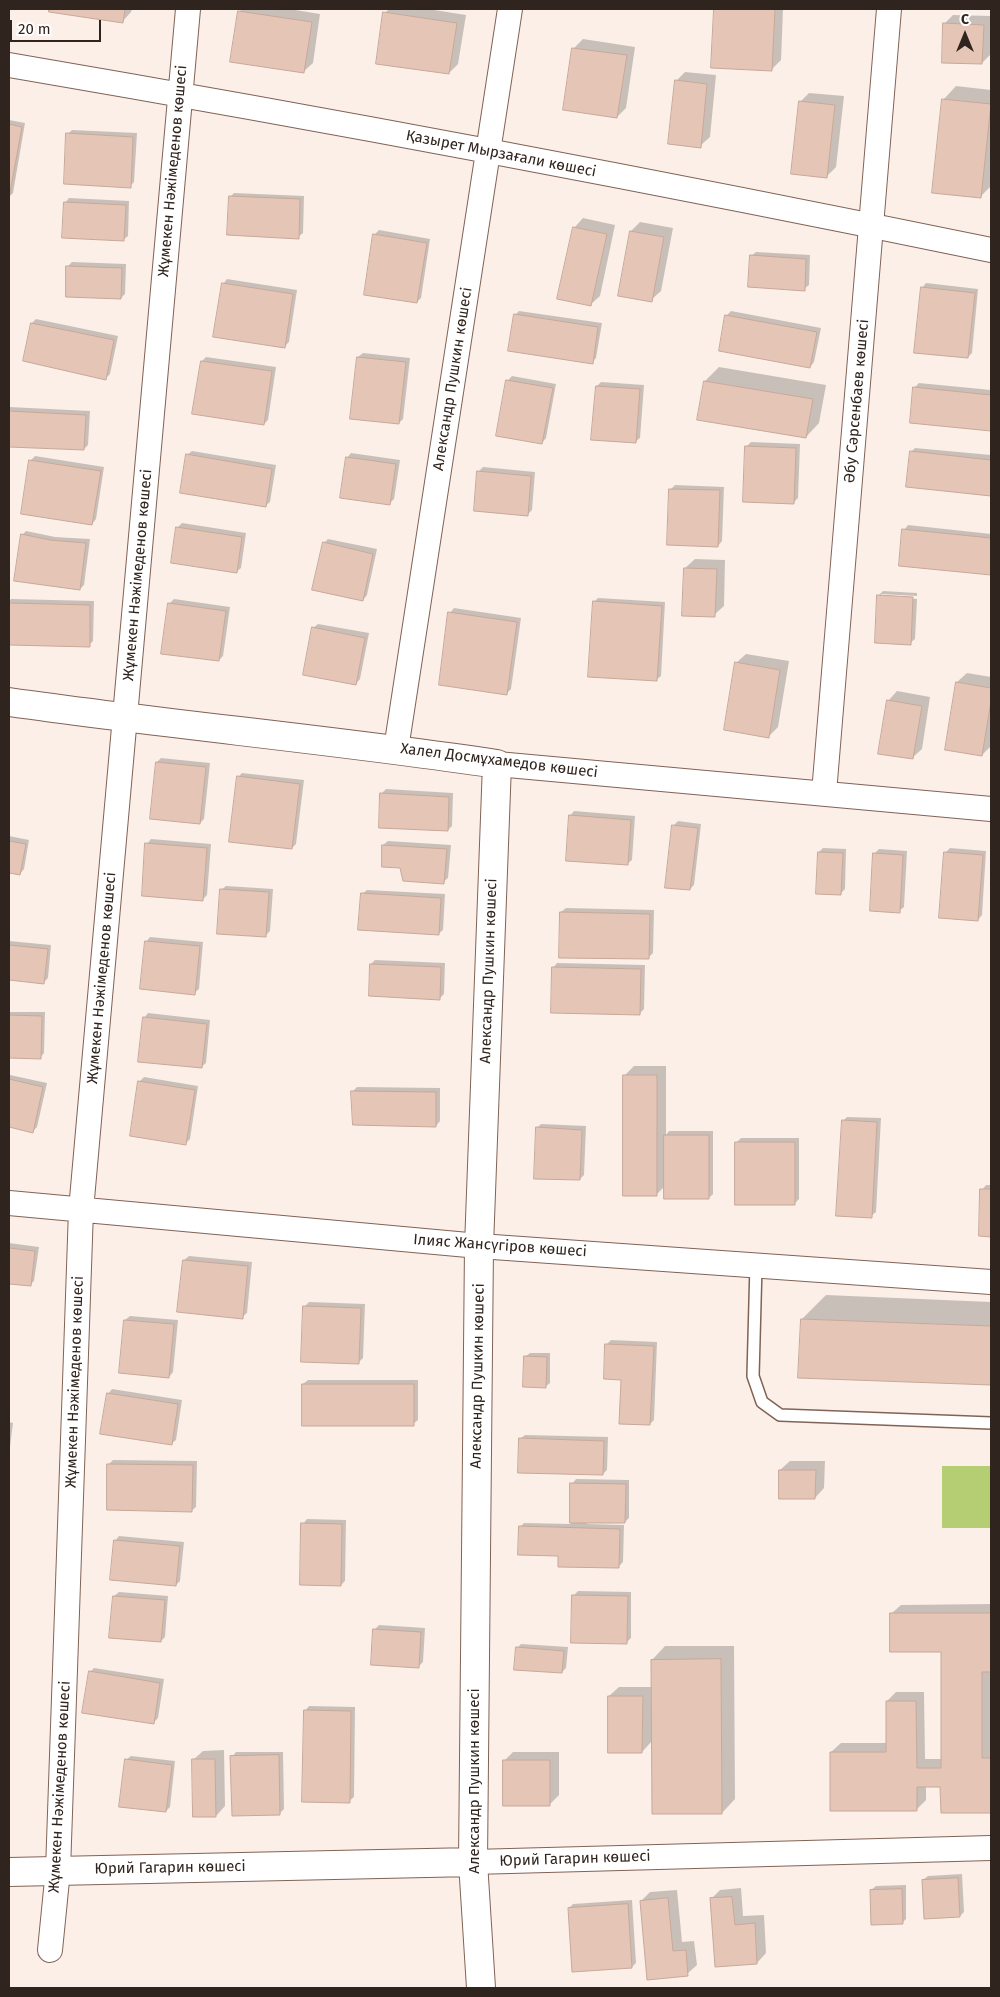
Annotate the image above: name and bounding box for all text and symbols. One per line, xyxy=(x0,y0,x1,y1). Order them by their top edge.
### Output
scale bar xyxy=(12,10,104,42)
north arrow xyxy=(940,10,990,60)
text: С xyxy=(961,11,969,28)
text: 20 m xyxy=(18,20,51,38)
street label: Жұмекен Нәжімеденов көшесі xyxy=(155,64,191,278)
street label: Қазырет Мырзағали көшесі xyxy=(404,127,598,181)
street label: Александр Пушкин көшесі xyxy=(430,286,476,472)
street label: Әбу Сәрсенбаев көшесі xyxy=(841,318,873,484)
street label: Жұмекен Нәжімеденов көшесі xyxy=(120,468,156,682)
street label: Халел Досмұхамедов көшесі xyxy=(399,740,599,782)
street label: Жұмекен Нәжімеденов көшесі xyxy=(84,871,120,1085)
street label: Александр Пушкин көшесі xyxy=(477,878,501,1064)
street label: Ілияс Жансүгіров көшесі xyxy=(413,1231,587,1261)
street label: Жұмекен Нәжімеденов көшесі xyxy=(62,1276,88,1488)
street label: Александр Пушкин көшесі xyxy=(467,1283,489,1469)
street label: Жұмекен Нәжімеденов көшесі xyxy=(45,1680,75,1894)
street label: Александр Пушкин көшесі xyxy=(466,1688,484,1874)
street label: Юрий Гагарин көшесі xyxy=(499,1847,651,1871)
street label: Юрий Гагарин көшесі xyxy=(94,1858,246,1878)

